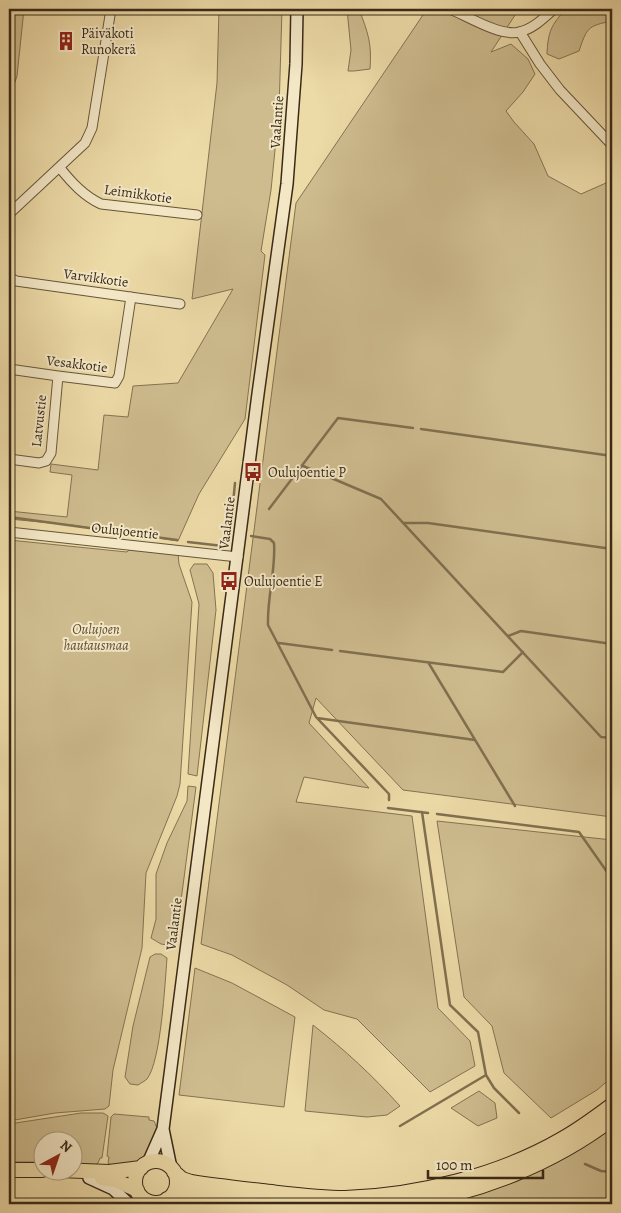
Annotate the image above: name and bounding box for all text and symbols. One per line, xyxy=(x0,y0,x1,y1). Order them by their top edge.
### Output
place label: Päiväkoti Runokerä xyxy=(81,24,137,59)
building icon: Päiväkoti Runokerä xyxy=(55,30,77,52)
street label: Vaalantie xyxy=(266,95,288,150)
street label: Leimikkotie xyxy=(103,180,173,208)
street label: Varvikkotie xyxy=(61,264,130,292)
street label: Vesakkotie xyxy=(44,351,109,377)
street label: Latvustie xyxy=(27,394,51,448)
bus stop icon: Oulujoentie P xyxy=(242,461,264,483)
place label: Oulujoentie P xyxy=(268,463,346,482)
street label: Vaalantie xyxy=(214,496,240,551)
street label: Oulujoentie xyxy=(90,518,160,544)
bus stop icon: Oulujoentie E xyxy=(218,570,240,592)
place label: Oulujoentie E xyxy=(244,572,323,591)
park label: Oulujoen hautausmaa xyxy=(63,620,129,655)
street label: Vaalantie xyxy=(161,897,187,952)
north arrow xyxy=(32,1130,82,1180)
text: N xyxy=(56,1136,76,1157)
scale bar xyxy=(428,1148,544,1180)
text: 100 m xyxy=(436,1155,473,1175)

